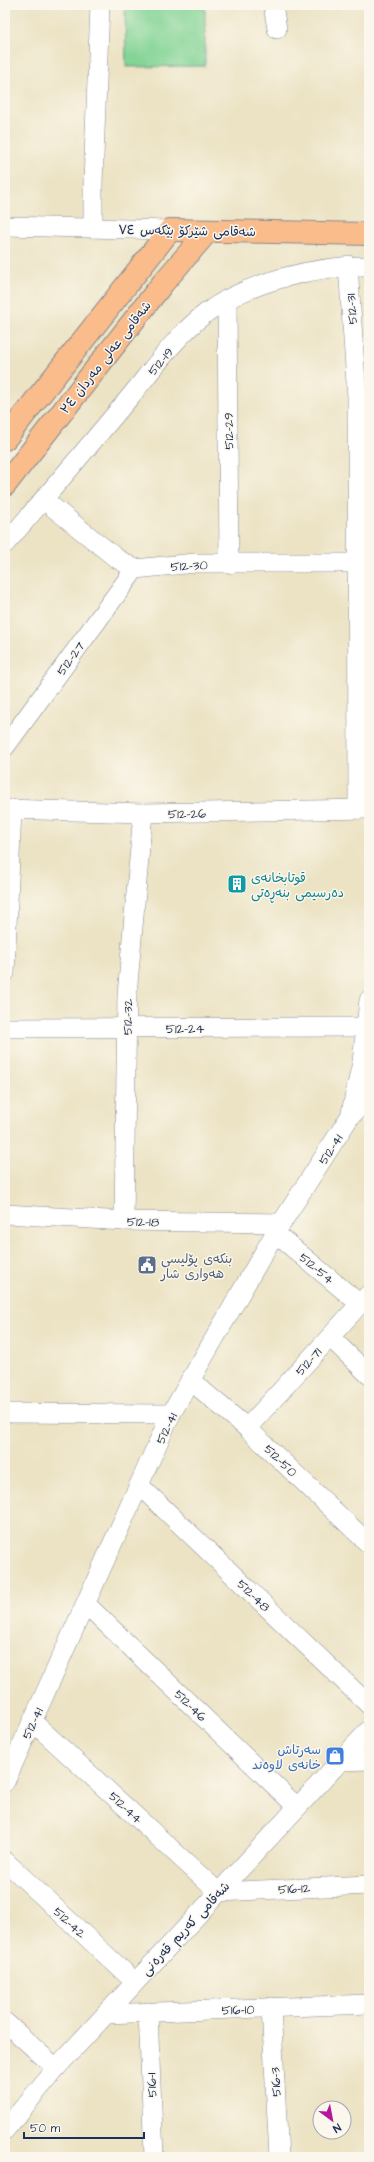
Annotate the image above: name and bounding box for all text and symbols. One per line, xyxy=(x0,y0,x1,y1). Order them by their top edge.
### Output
street label: شەقامی شێرکۆ بێکەس ٧٤ xyxy=(118,221,256,241)
street label: 512-31 xyxy=(342,293,362,325)
street label: شەقامی عەلی مەردان ٣٤ xyxy=(56,297,156,418)
street label: 512-19 xyxy=(144,344,178,379)
street label: 512-29 xyxy=(220,412,238,450)
street label: 512-30 xyxy=(170,556,208,576)
street label: 512-27 xyxy=(52,638,89,679)
street label: 512-26 xyxy=(168,805,206,823)
place label: قوتابخانەی دەرسیمی بنەڕەتی xyxy=(251,869,344,903)
building icon: قوتابخانەی دەرسیمی بنەڕەتی xyxy=(226,873,248,895)
street label: 512-32 xyxy=(119,998,137,1035)
street label: 512-24 xyxy=(166,1020,204,1038)
street label: 512-41 xyxy=(314,1131,348,1168)
street label: 512-18 xyxy=(127,1213,160,1231)
street label: 512-54 xyxy=(295,1249,338,1289)
place label: بنکەی پۆلیسی هەواری شار xyxy=(160,1250,232,1283)
public building icon: بنکەی پۆلیسی هەواری شار xyxy=(136,1254,158,1276)
street label: 512-71 xyxy=(291,1344,326,1380)
street label: 512-41 xyxy=(152,1409,182,1447)
street label: 512-50 xyxy=(260,1440,301,1481)
street label: 512-48 xyxy=(233,1575,274,1616)
street label: 512-46 xyxy=(170,1686,211,1726)
street label: 512-41 xyxy=(18,1704,48,1742)
place label: سەرتاش خانەی لاوەند xyxy=(252,1741,321,1774)
shop icon: سەرتاش خانەی لاوەند xyxy=(324,1745,346,1767)
street label: 512-44 xyxy=(105,1787,146,1828)
street label: شەقامی کەریم قەرەنی xyxy=(137,1878,235,1980)
street label: 516-12 xyxy=(278,1879,311,1899)
street label: 512-42 xyxy=(49,1903,90,1943)
street label: 516-10 xyxy=(221,2000,255,2020)
street label: 516-3 xyxy=(266,2066,286,2097)
street label: 516-1 xyxy=(143,2072,161,2098)
north arrow xyxy=(312,2100,352,2140)
scale bar xyxy=(24,2114,144,2140)
text: 50 m xyxy=(30,2120,61,2137)
text: N xyxy=(330,2120,344,2136)

